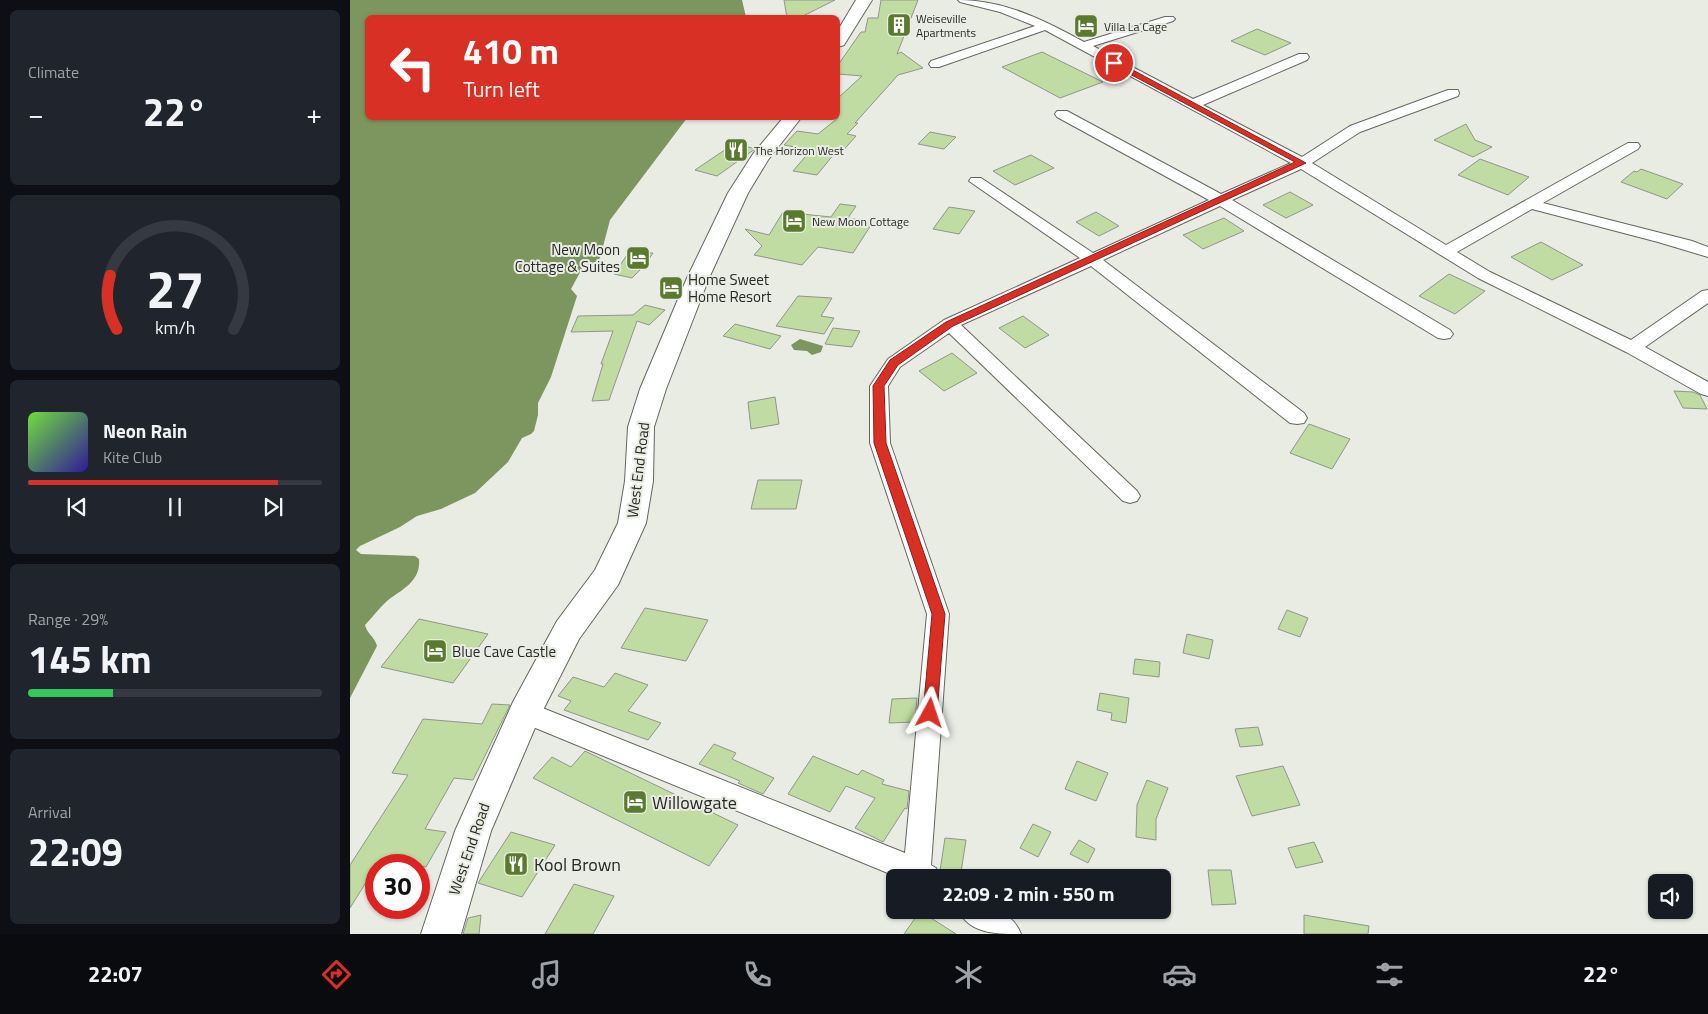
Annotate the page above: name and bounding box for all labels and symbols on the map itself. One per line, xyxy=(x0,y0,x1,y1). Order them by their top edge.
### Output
place label: Weiseville Apartments xyxy=(916,9,977,42)
building icon: Weiseville Apartments xyxy=(886,12,912,38)
hotel icon: Villa La Cage xyxy=(1073,13,1099,39)
place label: Villa La Cage xyxy=(1104,17,1167,36)
pin xyxy=(1093,42,1135,84)
restaurant icon: The Horizon West xyxy=(723,137,749,163)
place label: The Horizon West xyxy=(754,141,844,160)
hotel icon: New Moon Cottage xyxy=(781,208,807,234)
place label: New Moon Cottage xyxy=(812,212,909,231)
place label: New Moon Cottage & Suites xyxy=(515,238,620,278)
hotel icon: New Moon Cottage & Suites xyxy=(625,245,651,271)
place label: Home Sweet Home Resort xyxy=(688,268,772,308)
hotel icon: Home Sweet Home Resort xyxy=(658,275,684,301)
street label: West End Road xyxy=(621,421,655,519)
hotel icon: Blue Cave Castle xyxy=(422,638,448,664)
place label: Blue Cave Castle xyxy=(452,640,556,663)
position arrow xyxy=(903,686,955,738)
hotel icon: Willowgate xyxy=(622,789,648,815)
place label: Willowgate xyxy=(652,789,737,816)
street label: West End Road xyxy=(442,800,496,898)
restaurant icon: Kool Brown xyxy=(503,851,529,877)
place label: Kool Brown xyxy=(534,851,621,878)
speed limit sign: 30 xyxy=(365,854,430,919)

